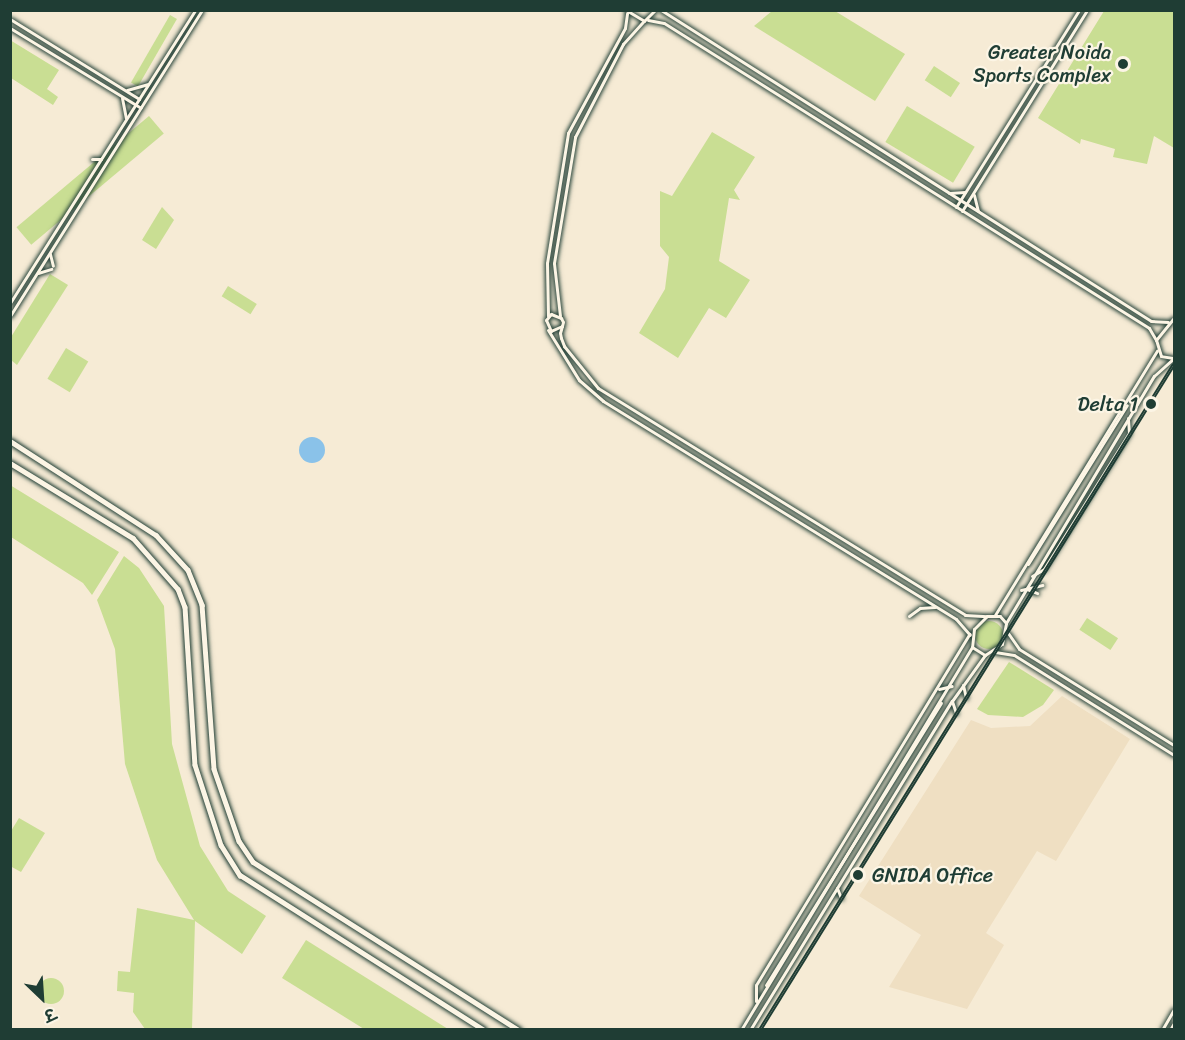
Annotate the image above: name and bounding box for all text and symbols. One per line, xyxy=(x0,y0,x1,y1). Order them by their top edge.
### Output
place label: Greater Noida Sports Complex xyxy=(972,40,1111,87)
marker: Greater Noida Sports Complex xyxy=(1116,57,1130,71)
place label: Delta 1 xyxy=(1078,392,1138,416)
marker: Delta 1 xyxy=(1142,395,1160,413)
place label: GNIDA Office xyxy=(872,863,993,887)
marker: GNIDA Office xyxy=(849,866,867,884)
north arrow xyxy=(12,968,72,1028)
text: उ xyxy=(39,999,61,1030)

